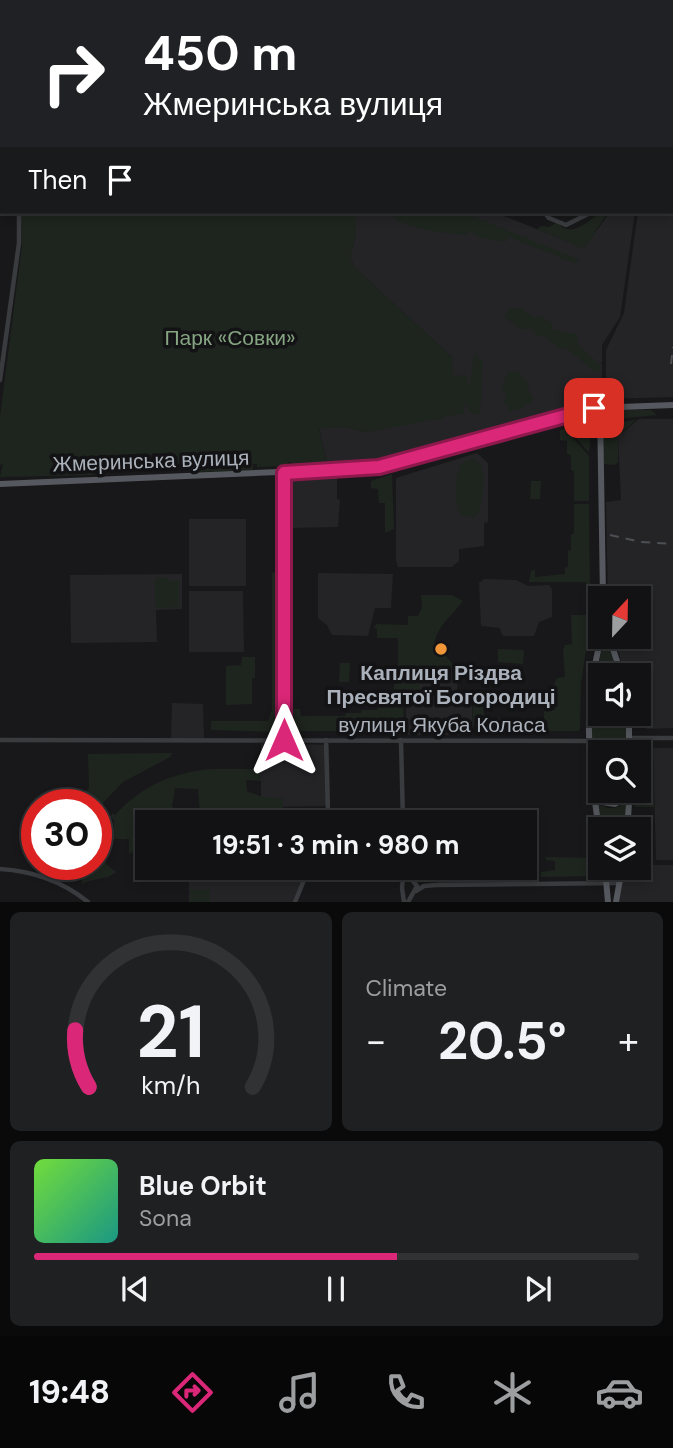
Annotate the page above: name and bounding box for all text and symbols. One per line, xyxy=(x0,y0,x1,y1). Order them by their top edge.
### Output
text: 450 m xyxy=(143,21,297,85)
icon: right xyxy=(28,28,119,119)
text: Жмеринська вулиця xyxy=(143,83,443,125)
icon: arrive xyxy=(101,161,139,199)
text: Then xyxy=(28,163,87,197)
park label: Парк «Совки» xyxy=(164,324,296,352)
pin xyxy=(564,378,624,438)
icon: arrive xyxy=(575,389,613,427)
street label: Жмеринська вулиця xyxy=(52,444,250,478)
north arrow xyxy=(588,586,651,649)
map controls xyxy=(588,586,651,880)
marker: Каплиця Різдва Пресвятої Богородиці xyxy=(433,641,449,657)
place label: Каплиця Різдва Пресвятої Богородиці xyxy=(326,659,556,711)
button: sound xyxy=(588,663,651,726)
position arrow xyxy=(247,703,321,777)
street label: вулиця Якуба Коласа xyxy=(338,711,546,739)
button: search xyxy=(588,740,651,803)
speed limit sign: 30 xyxy=(21,789,112,880)
button: layers xyxy=(588,817,651,880)
text: 19:51 · 3 min · 980 m xyxy=(213,828,459,862)
text: Climate xyxy=(366,973,447,1003)
text: 21 xyxy=(136,986,205,1081)
text: 20.5° xyxy=(438,1007,567,1075)
text: − xyxy=(366,1016,386,1066)
text: + xyxy=(618,1016,639,1066)
text: km/h xyxy=(141,1069,200,1102)
text: Blue Orbit xyxy=(139,1169,267,1203)
text: Sona xyxy=(139,1203,192,1233)
icon: previous xyxy=(116,1270,154,1308)
icon: pause xyxy=(317,1270,355,1308)
icon: next xyxy=(519,1270,557,1308)
icon: directions xyxy=(168,1368,217,1417)
icon: music xyxy=(275,1368,324,1417)
icon: phone xyxy=(381,1368,430,1417)
icon: climate xyxy=(488,1368,537,1417)
icon: car xyxy=(595,1368,644,1417)
text: 19:48 xyxy=(29,1371,110,1413)

